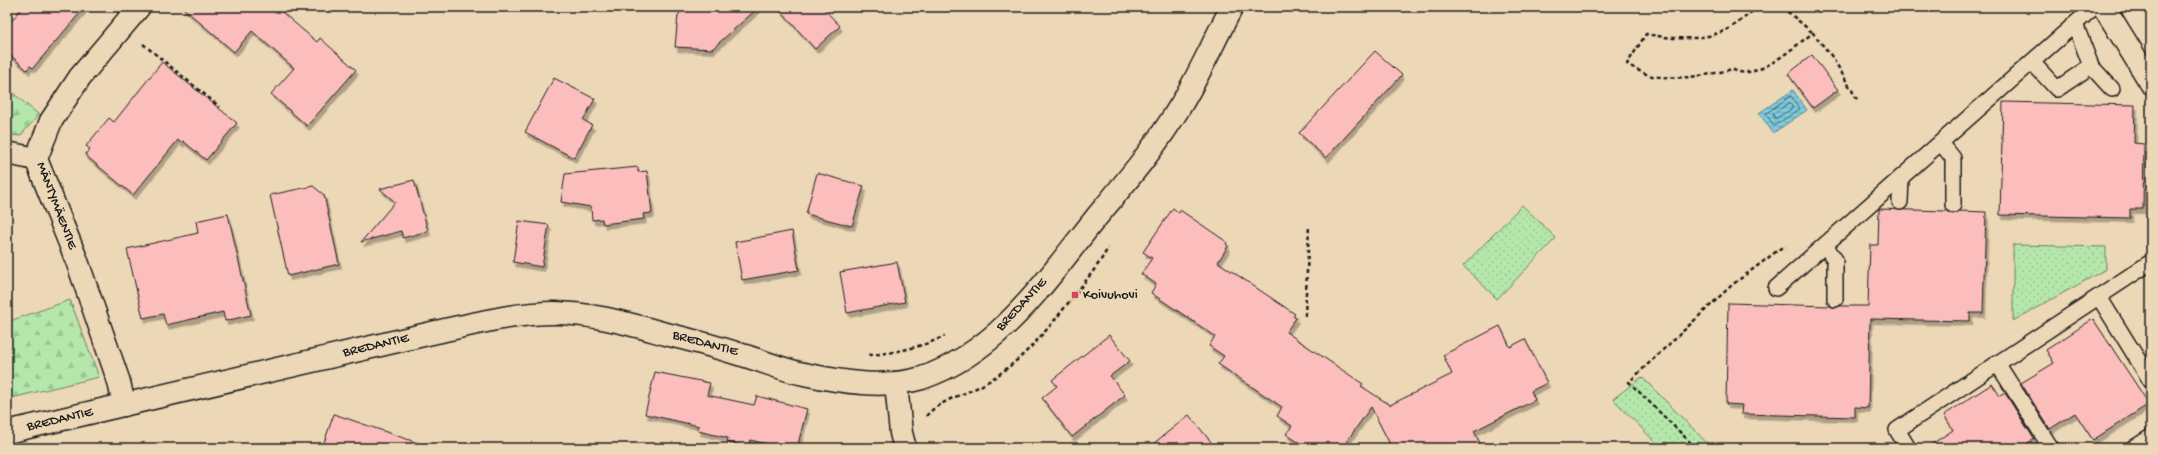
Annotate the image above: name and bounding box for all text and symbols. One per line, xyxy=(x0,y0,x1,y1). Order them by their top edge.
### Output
street label: MÄNTYMÄENTIE xyxy=(32,160,81,253)
street label: BREDANTIE xyxy=(992,274,1052,336)
place label: Koivuhovi xyxy=(1083,287,1138,304)
marker: Koivuhovi xyxy=(1070,290,1080,300)
street label: BREDANTIE xyxy=(669,327,741,361)
street label: BREDANTIE xyxy=(340,330,412,362)
street label: BREDANTIE xyxy=(24,404,96,436)

